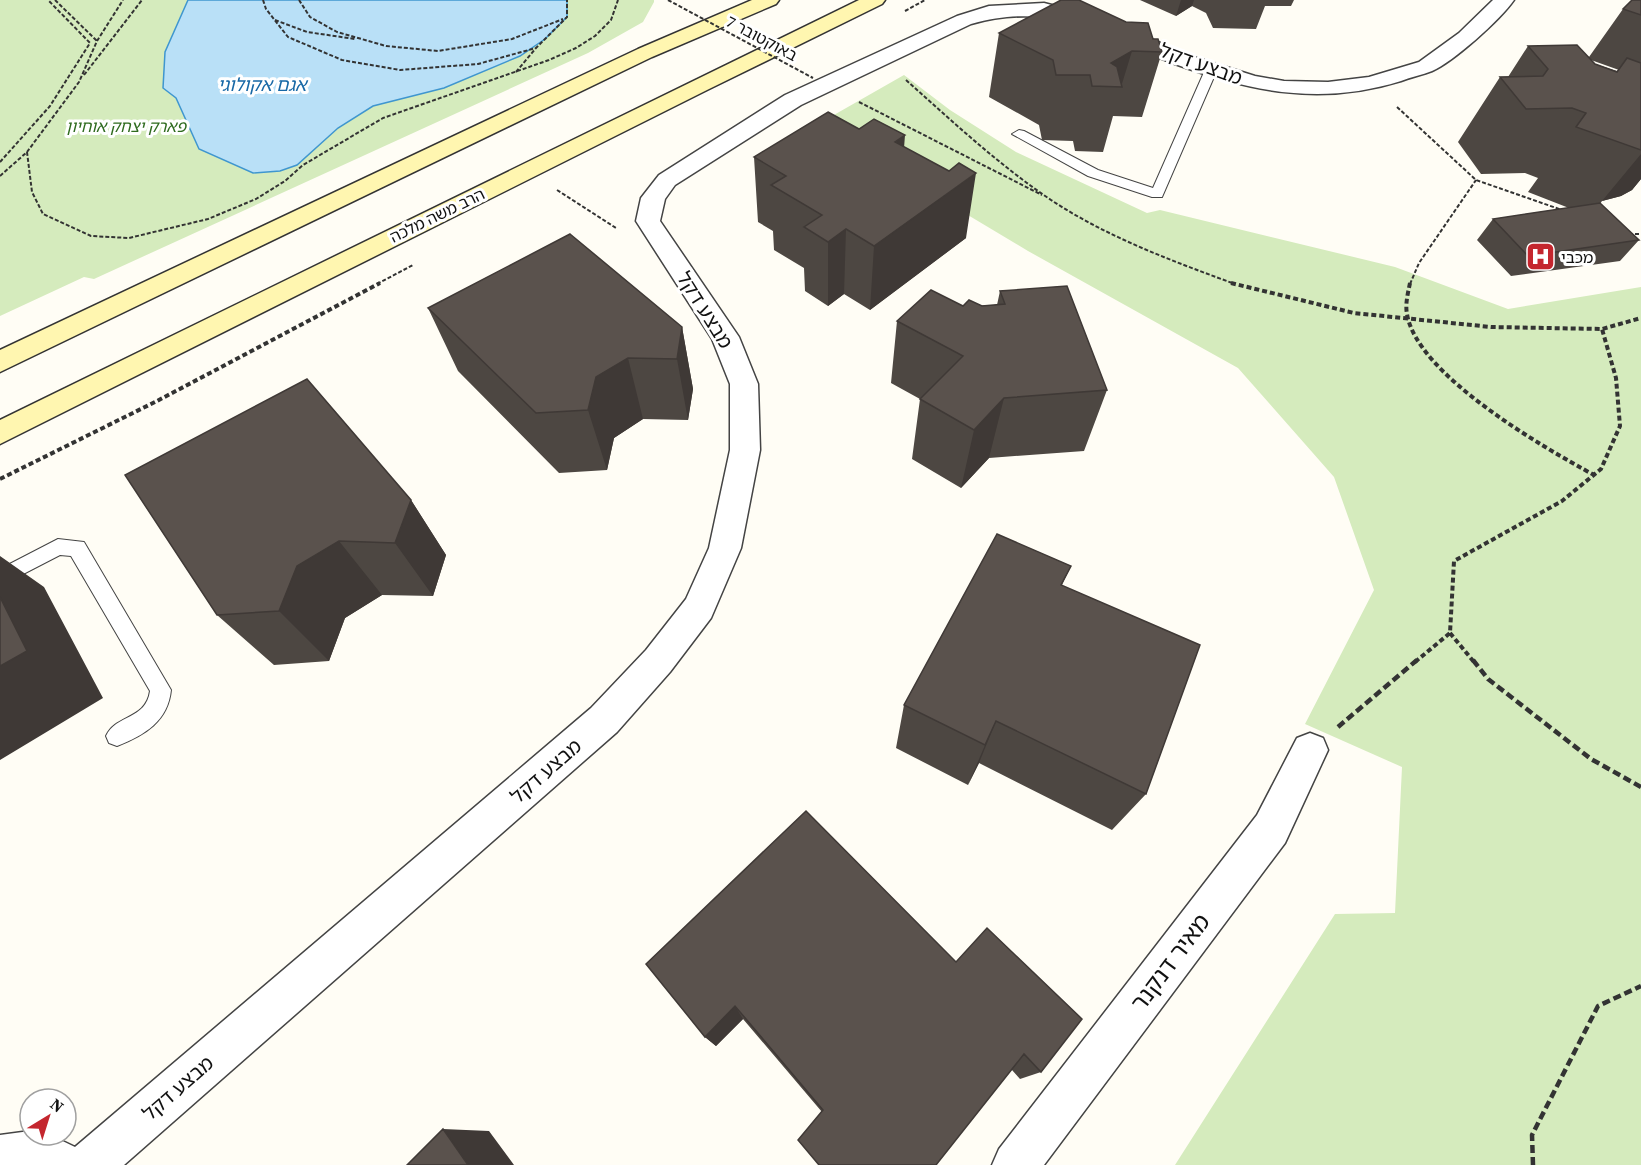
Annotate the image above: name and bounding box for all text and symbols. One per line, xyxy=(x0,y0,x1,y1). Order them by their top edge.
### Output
street label: 7 באוקטובר xyxy=(722,10,802,66)
street label: מבצע דקל xyxy=(1156,36,1246,92)
water label: אגם אקולוגי xyxy=(218,72,309,97)
park label: פארק יצחק אוחיון xyxy=(66,115,187,137)
street label: הרב משה מלכה xyxy=(386,182,488,248)
hospital icon: מכבי xyxy=(1524,241,1556,273)
place label: מכבי xyxy=(1561,246,1593,268)
street label: מבצע דקל xyxy=(670,266,740,354)
street label: מבצע דקל xyxy=(504,732,588,810)
street label: מאיר דנקנר xyxy=(1122,907,1218,1017)
street label: מבצע דקל xyxy=(136,1049,220,1127)
north arrow xyxy=(18,1087,78,1147)
text: N xyxy=(46,1093,69,1118)

